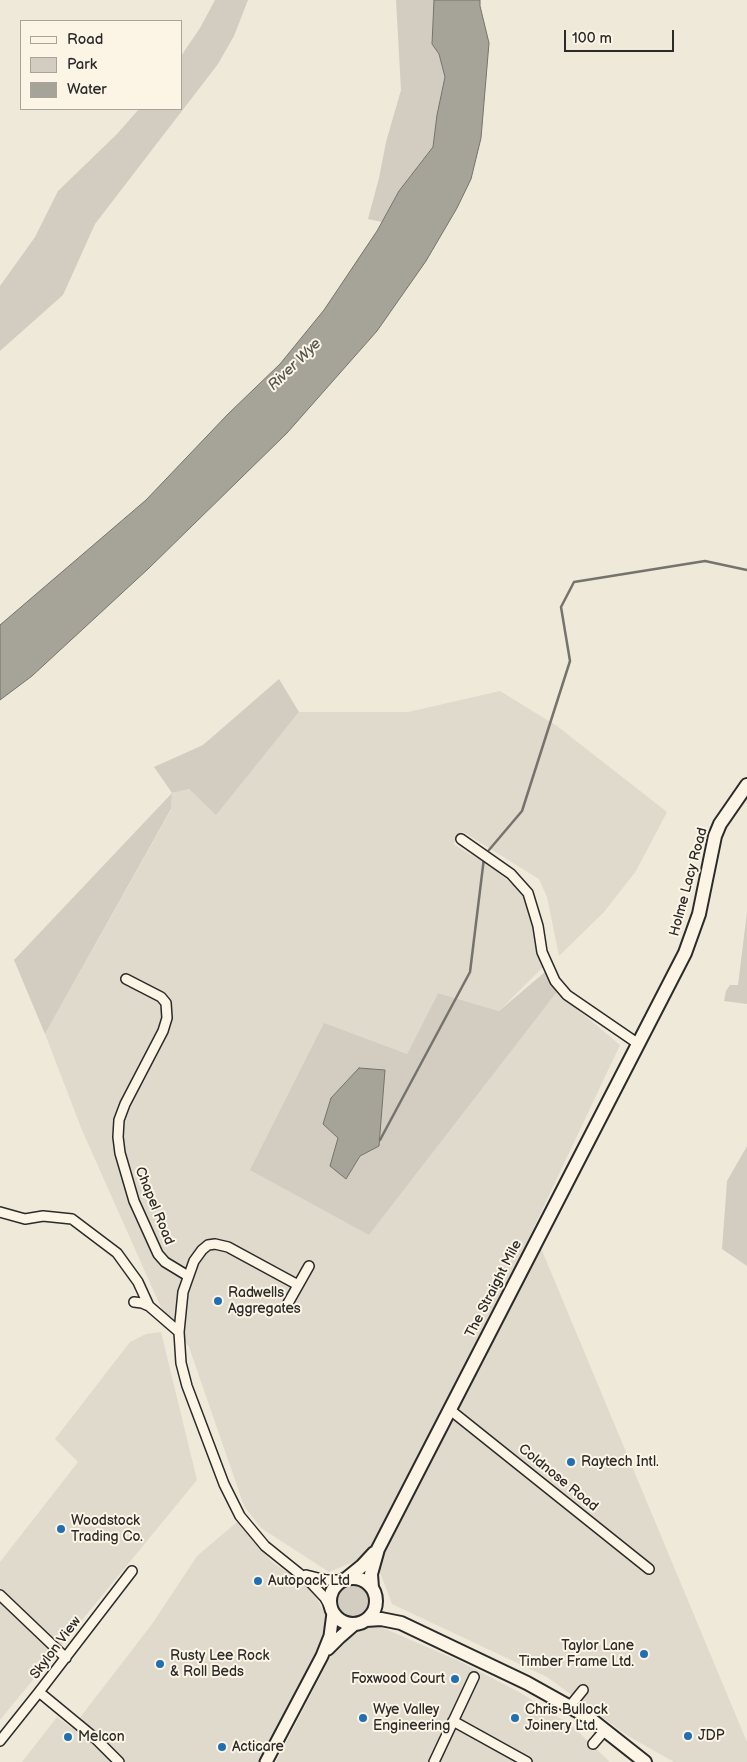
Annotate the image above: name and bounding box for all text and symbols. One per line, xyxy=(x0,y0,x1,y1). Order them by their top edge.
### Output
legend xyxy=(20,20,182,110)
scale bar xyxy=(567,20,677,52)
text: 100 m xyxy=(572,29,612,48)
text: Road xyxy=(67,30,103,49)
text: Park xyxy=(67,55,97,74)
text: Water xyxy=(67,80,107,99)
water label: River Wye xyxy=(265,335,325,395)
street label: Holme Lacy Road xyxy=(666,826,712,938)
street label: Chapel Road xyxy=(131,1164,177,1248)
street label: The Straight Mile xyxy=(462,1237,526,1341)
place label: Radwells Aggregates xyxy=(228,1285,301,1318)
marker: Radwells Aggregates xyxy=(212,1295,224,1307)
street label: Coldnose Road xyxy=(515,1441,601,1515)
place label: Raytech Intl. xyxy=(581,1454,659,1470)
marker: Raytech Intl. xyxy=(565,1456,577,1468)
place label: Woodstock Trading Co. xyxy=(71,1513,143,1545)
marker: Woodstock Trading Co. xyxy=(55,1523,67,1535)
place label: Autopack Ltd xyxy=(268,1573,350,1589)
marker: Autopack Ltd xyxy=(252,1575,264,1587)
street label: Skylon View xyxy=(27,1613,85,1683)
place label: Taylor Lane Timber Frame Ltd. xyxy=(519,1638,634,1670)
place label: Rusty Lee Rock & Roll Beds xyxy=(170,1648,269,1680)
marker: Taylor Lane Timber Frame Ltd. xyxy=(638,1648,650,1660)
marker: Rusty Lee Rock & Roll Beds xyxy=(154,1658,166,1670)
place label: Foxwood Court xyxy=(351,1671,445,1687)
marker: Foxwood Court xyxy=(449,1673,461,1685)
place label: Wye Valley Engineering xyxy=(373,1702,450,1734)
place label: Chris Bullock Joinery Ltd. xyxy=(525,1702,608,1734)
marker: Wye Valley Engineering xyxy=(357,1712,369,1724)
marker: Chris Bullock Joinery Ltd. xyxy=(509,1712,521,1724)
place label: JDP xyxy=(698,1728,725,1744)
place label: Melcon xyxy=(78,1729,125,1745)
marker: JDP xyxy=(682,1730,694,1742)
marker: Melcon xyxy=(62,1731,74,1743)
place label: Acticare xyxy=(232,1739,284,1755)
marker: Acticare xyxy=(216,1741,228,1753)

